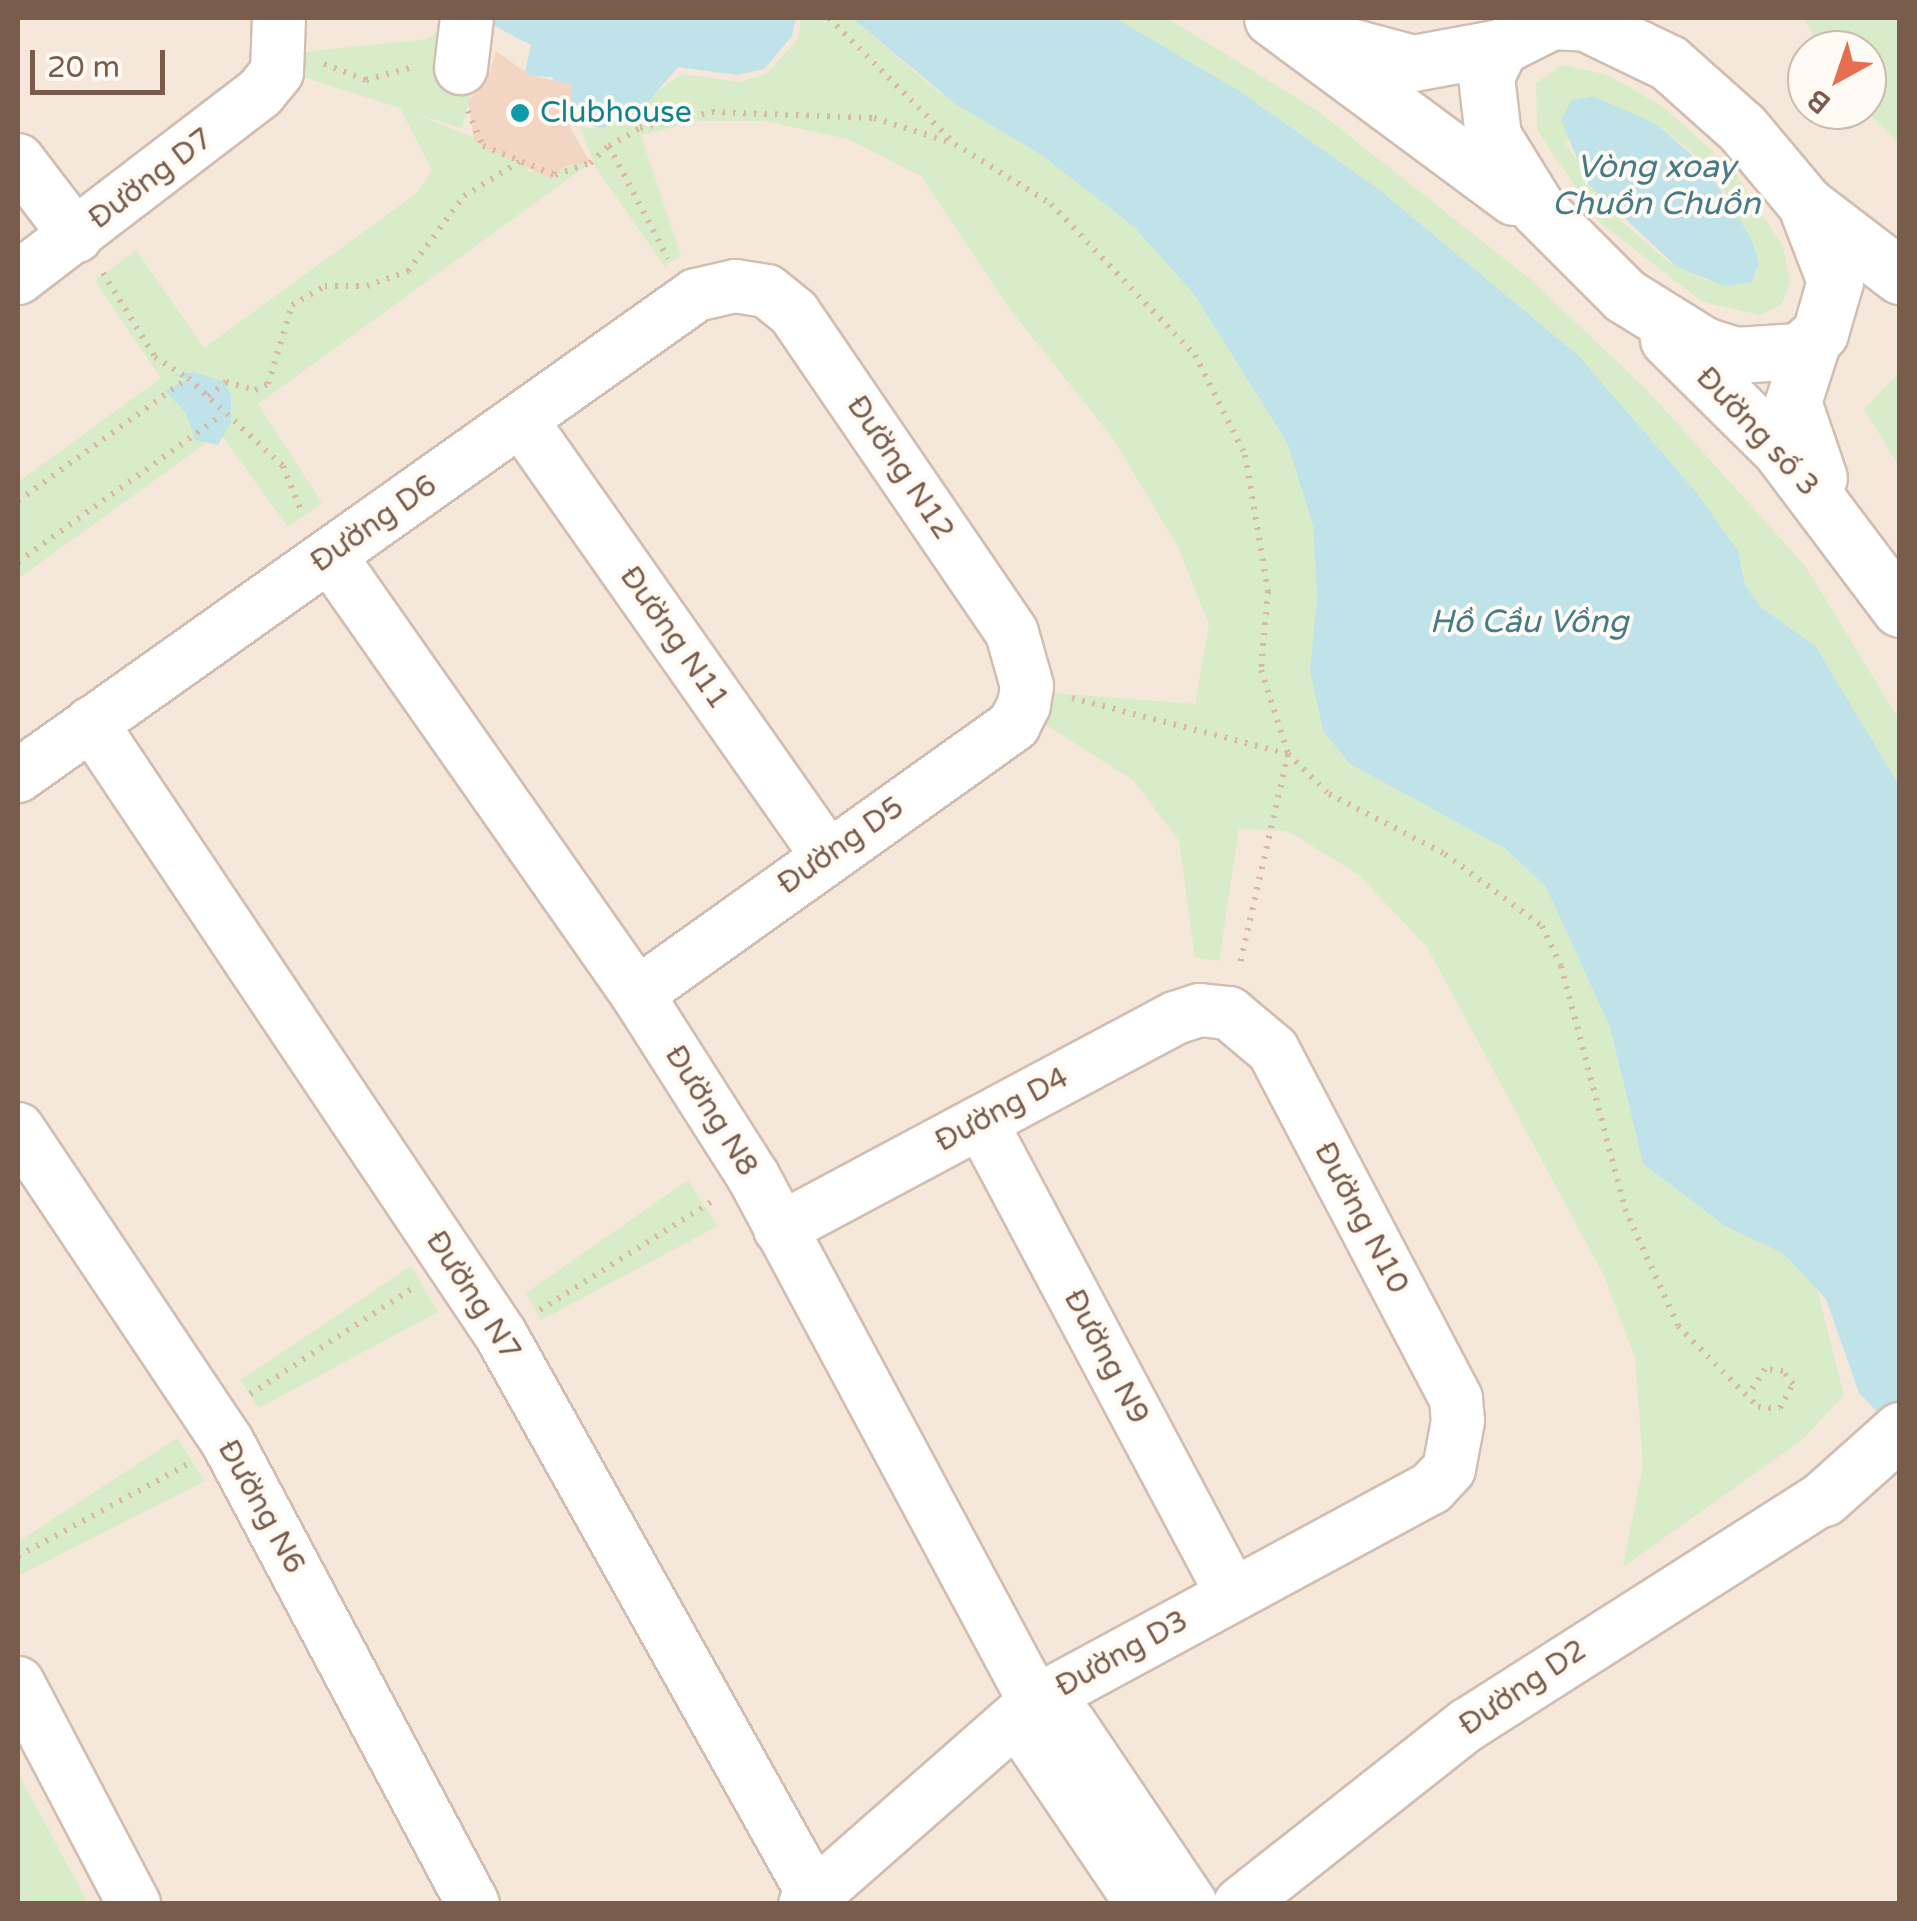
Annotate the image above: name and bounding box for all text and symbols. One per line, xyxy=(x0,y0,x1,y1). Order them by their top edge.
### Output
scale bar xyxy=(35,30,170,92)
north arrow xyxy=(1787,30,1887,130)
text: 20 m xyxy=(47,49,120,86)
text: B xyxy=(1801,82,1837,121)
place label: Clubhouse xyxy=(540,95,692,131)
marker: Clubhouse xyxy=(509,102,531,124)
street label: Đường D7 xyxy=(82,121,220,237)
water label: Vòng xoay Chuồn Chuồn xyxy=(1552,149,1760,224)
street label: Đường số 3 xyxy=(1688,360,1826,504)
street label: Đường N12 xyxy=(839,389,961,547)
street label: Đường D6 xyxy=(304,467,444,581)
street label: Đường N11 xyxy=(612,560,736,716)
water label: Hồ Cầu Vồng xyxy=(1430,603,1628,641)
street label: Đường D5 xyxy=(771,789,911,903)
street label: Đường N8 xyxy=(657,1039,765,1183)
street label: Đường D4 xyxy=(929,1060,1075,1160)
street label: Đường N10 xyxy=(1306,1136,1416,1300)
street label: Đường N7 xyxy=(418,1224,528,1368)
street label: Đường N9 xyxy=(1056,1284,1156,1430)
street label: Đường N6 xyxy=(210,1434,312,1580)
street label: Đường D3 xyxy=(1050,1603,1194,1705)
street label: Đường D2 xyxy=(1453,1632,1593,1744)

